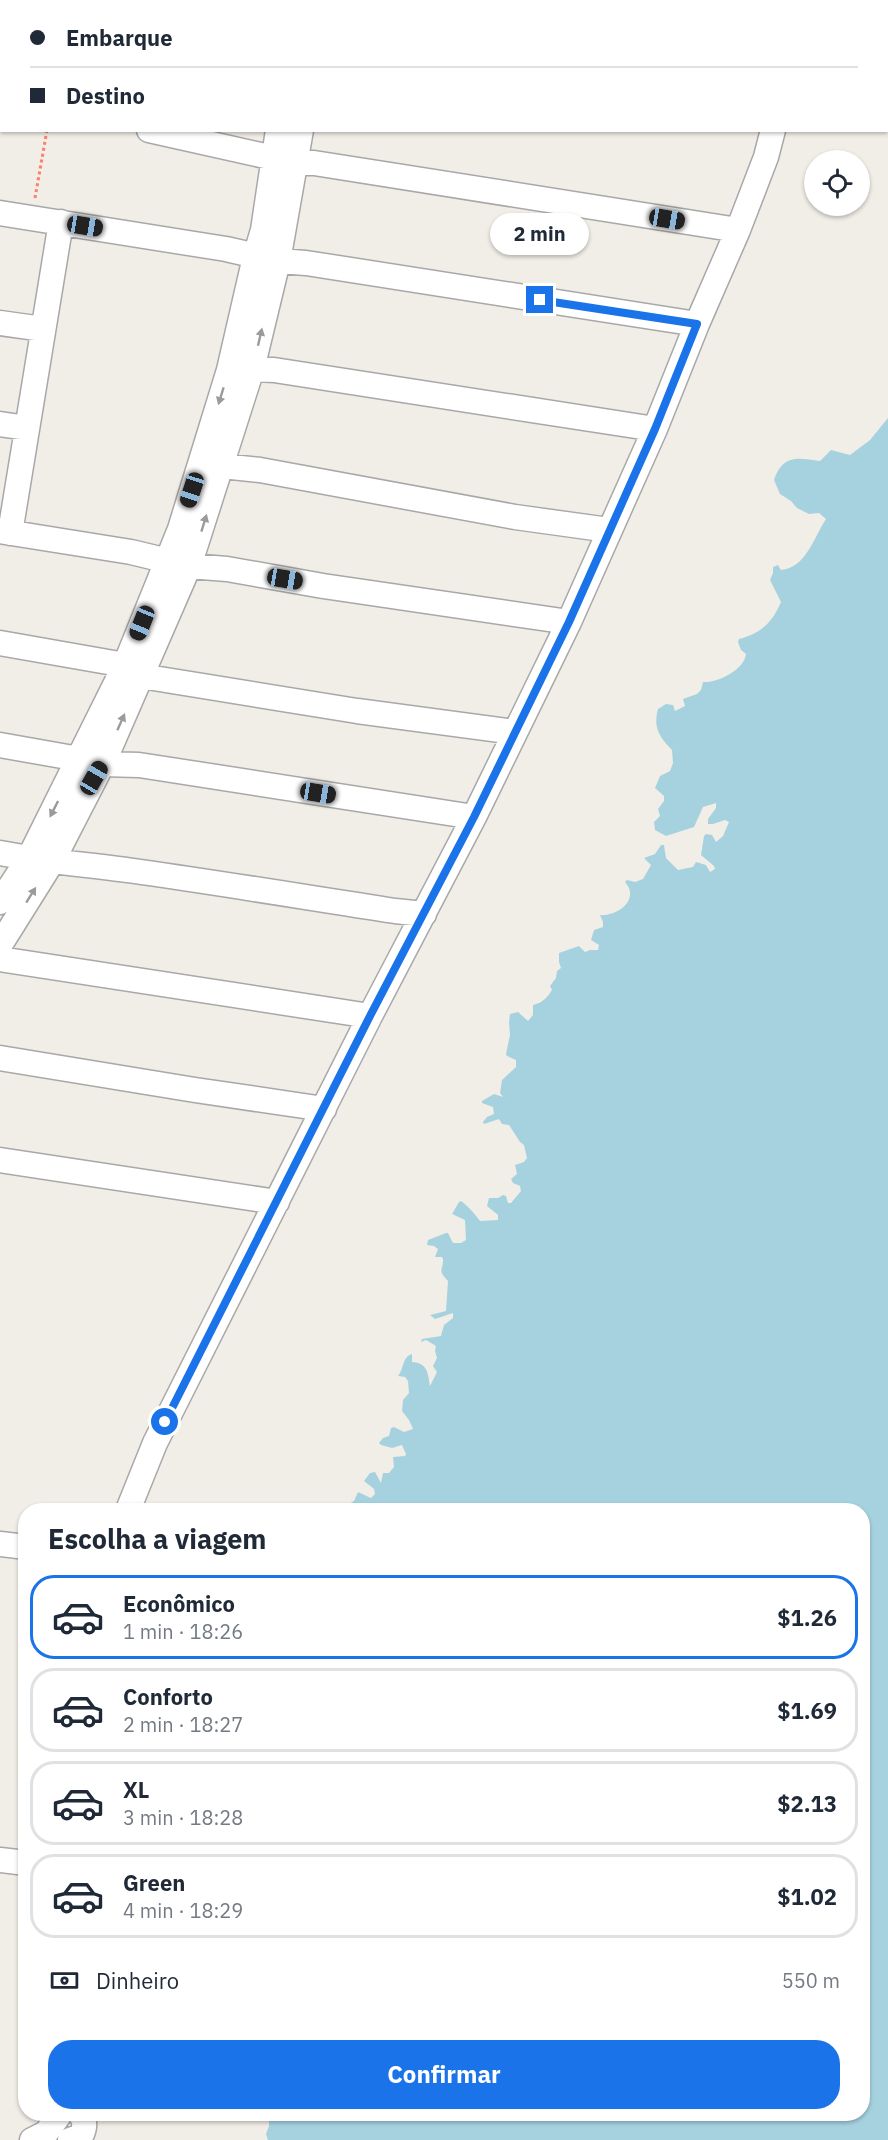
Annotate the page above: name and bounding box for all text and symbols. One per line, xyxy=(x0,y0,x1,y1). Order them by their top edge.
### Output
text: Embarque xyxy=(66,23,173,52)
text: Destino xyxy=(66,81,145,110)
map controls xyxy=(804,150,870,216)
button: locate xyxy=(804,150,870,216)
car xyxy=(648,207,686,231)
callout: 2 min xyxy=(490,213,590,255)
car xyxy=(66,214,104,238)
text: 2 min xyxy=(513,220,566,247)
route end xyxy=(526,286,553,313)
one-way arrow xyxy=(255,327,265,346)
one-way arrow xyxy=(216,387,225,405)
car xyxy=(178,470,206,510)
one-way arrow xyxy=(200,514,209,532)
car xyxy=(266,567,304,591)
car xyxy=(127,603,157,643)
one-way arrow xyxy=(116,714,125,731)
car xyxy=(77,758,111,798)
car xyxy=(299,781,337,805)
one-way arrow xyxy=(49,801,59,818)
one-way arrow xyxy=(26,887,37,904)
route start xyxy=(151,1408,178,1435)
text: Escolha a viagem xyxy=(48,1521,266,1556)
text: Econômico xyxy=(123,1589,235,1618)
icon: car xyxy=(51,1590,105,1644)
text: $1.26 xyxy=(777,1603,837,1632)
text: 1 min · 18:26 xyxy=(123,1618,243,1645)
text: Conforto xyxy=(123,1682,213,1711)
icon: car xyxy=(51,1683,105,1737)
text: $1.69 xyxy=(777,1696,837,1725)
text: 2 min · 18:27 xyxy=(123,1711,243,1738)
text: XL xyxy=(123,1775,149,1804)
icon: car xyxy=(51,1776,105,1830)
text: $2.13 xyxy=(777,1789,837,1818)
text: 3 min · 18:28 xyxy=(123,1804,243,1831)
text: Green xyxy=(123,1868,185,1897)
icon: car xyxy=(51,1869,105,1923)
text: $1.02 xyxy=(777,1882,837,1911)
text: 4 min · 18:29 xyxy=(123,1897,243,1924)
icon: cash xyxy=(48,1964,81,1997)
text: Dinheiro xyxy=(96,1966,179,1995)
text: 550 m xyxy=(782,1967,840,1994)
button: Confirmar xyxy=(48,2040,840,2109)

